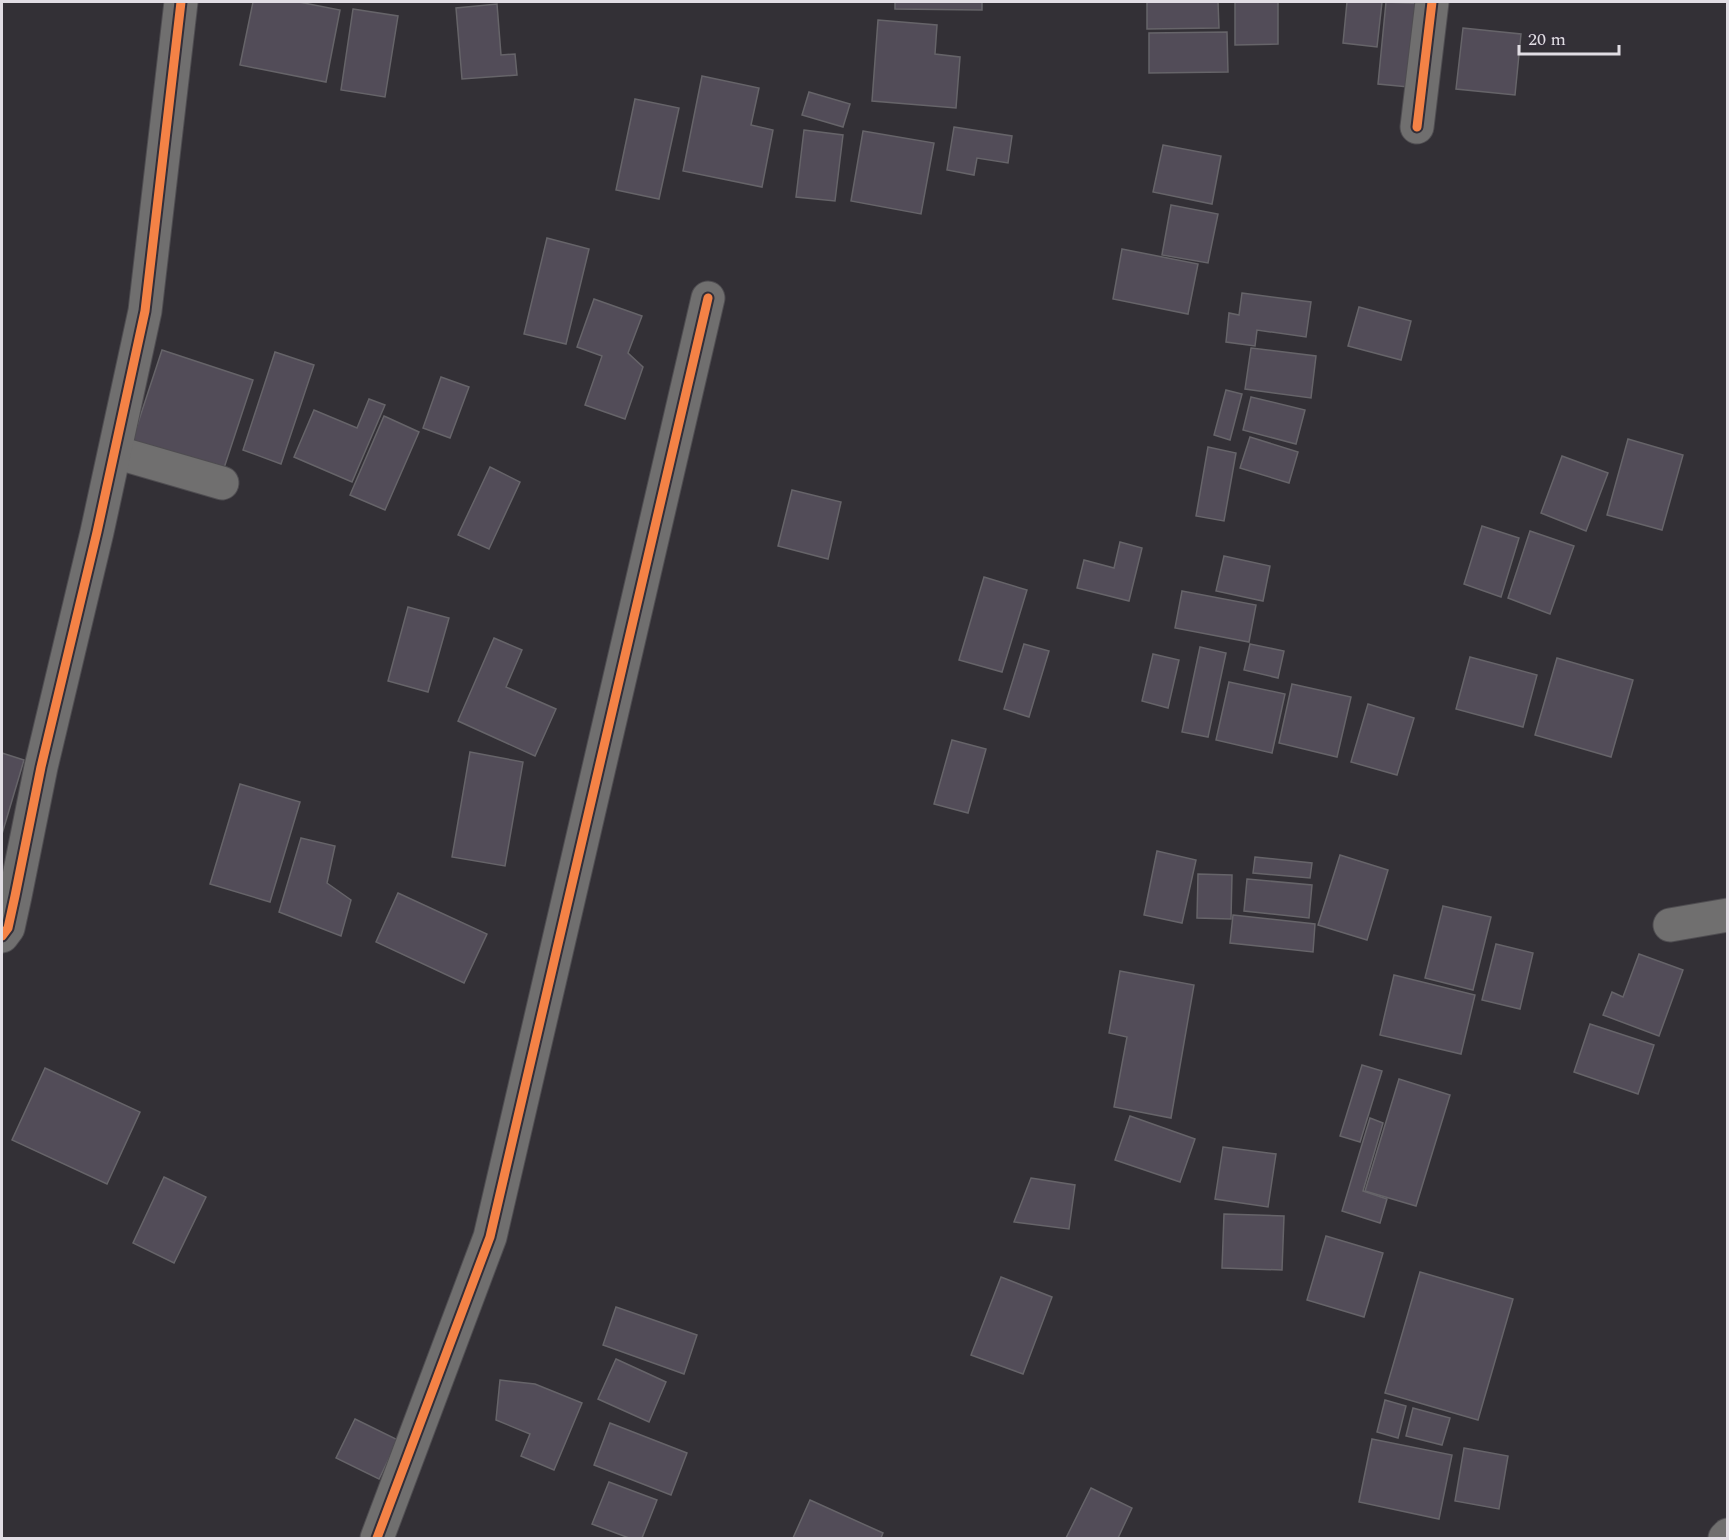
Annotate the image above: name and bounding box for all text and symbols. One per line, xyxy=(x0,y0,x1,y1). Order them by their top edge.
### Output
scale bar xyxy=(1519,18,1620,56)
text: 20 m xyxy=(1528,26,1566,53)

